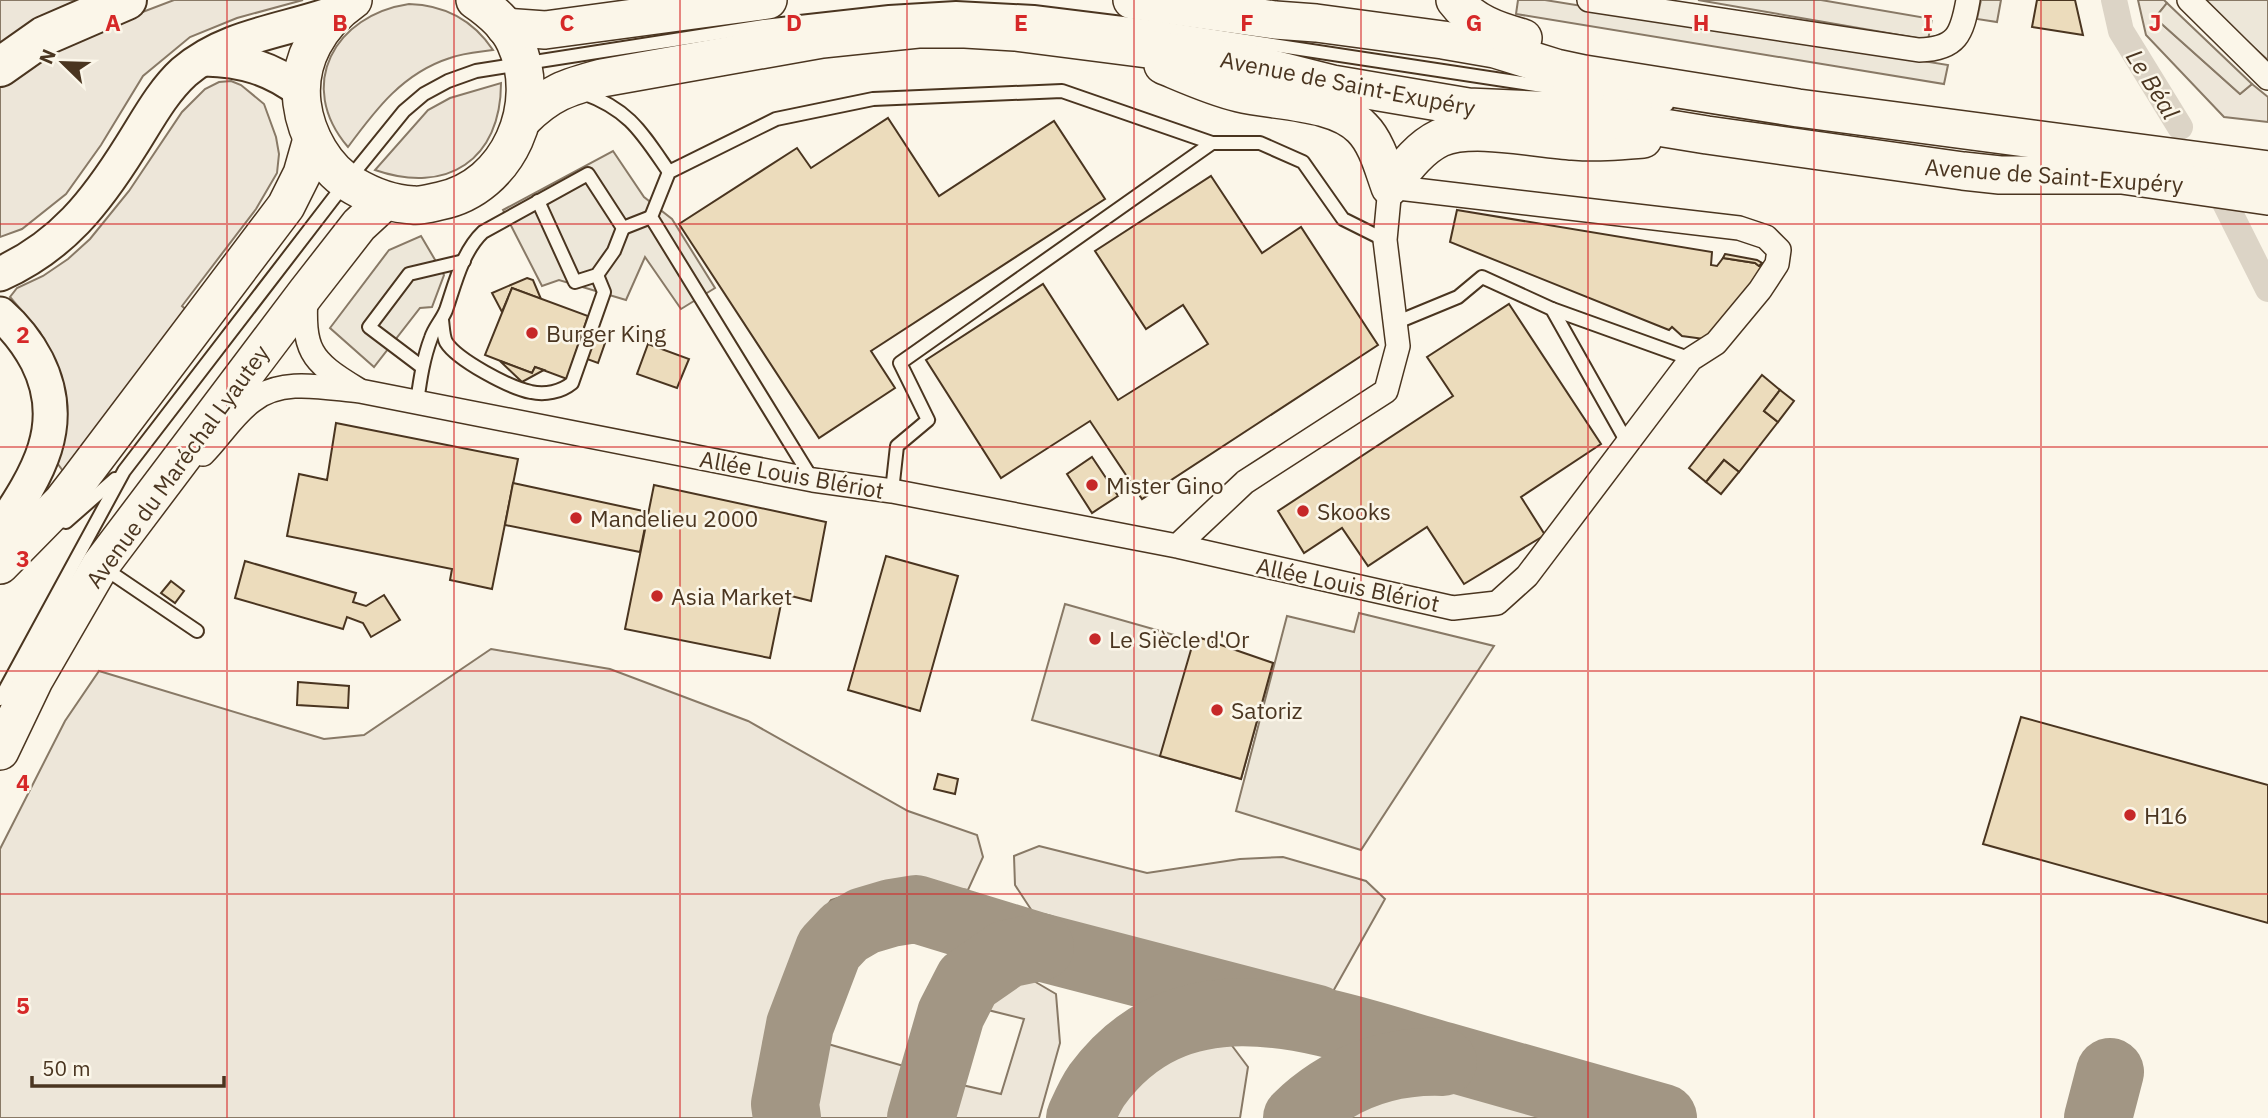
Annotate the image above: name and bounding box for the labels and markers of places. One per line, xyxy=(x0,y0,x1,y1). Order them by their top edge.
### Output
place label: Burger King xyxy=(546,318,666,348)
marker: Burger King xyxy=(524,325,540,341)
place label: Mister Gino xyxy=(1106,470,1224,500)
marker: Mister Gino xyxy=(1084,477,1100,493)
place label: Skooks xyxy=(1317,496,1391,526)
place label: Mandelieu 2000 xyxy=(590,503,758,533)
marker: Skooks xyxy=(1295,503,1311,519)
marker: Mandelieu 2000 xyxy=(568,510,584,526)
place label: Asia Market xyxy=(671,581,792,611)
marker: Asia Market xyxy=(649,588,665,604)
place label: Le Siècle d'Or xyxy=(1109,624,1250,654)
marker: Le Siècle d'Or xyxy=(1087,631,1103,647)
place label: Satoriz xyxy=(1231,695,1302,725)
marker: Satoriz xyxy=(1209,702,1225,718)
place label: H16 xyxy=(2144,800,2188,830)
marker: H16 xyxy=(2122,807,2138,823)

